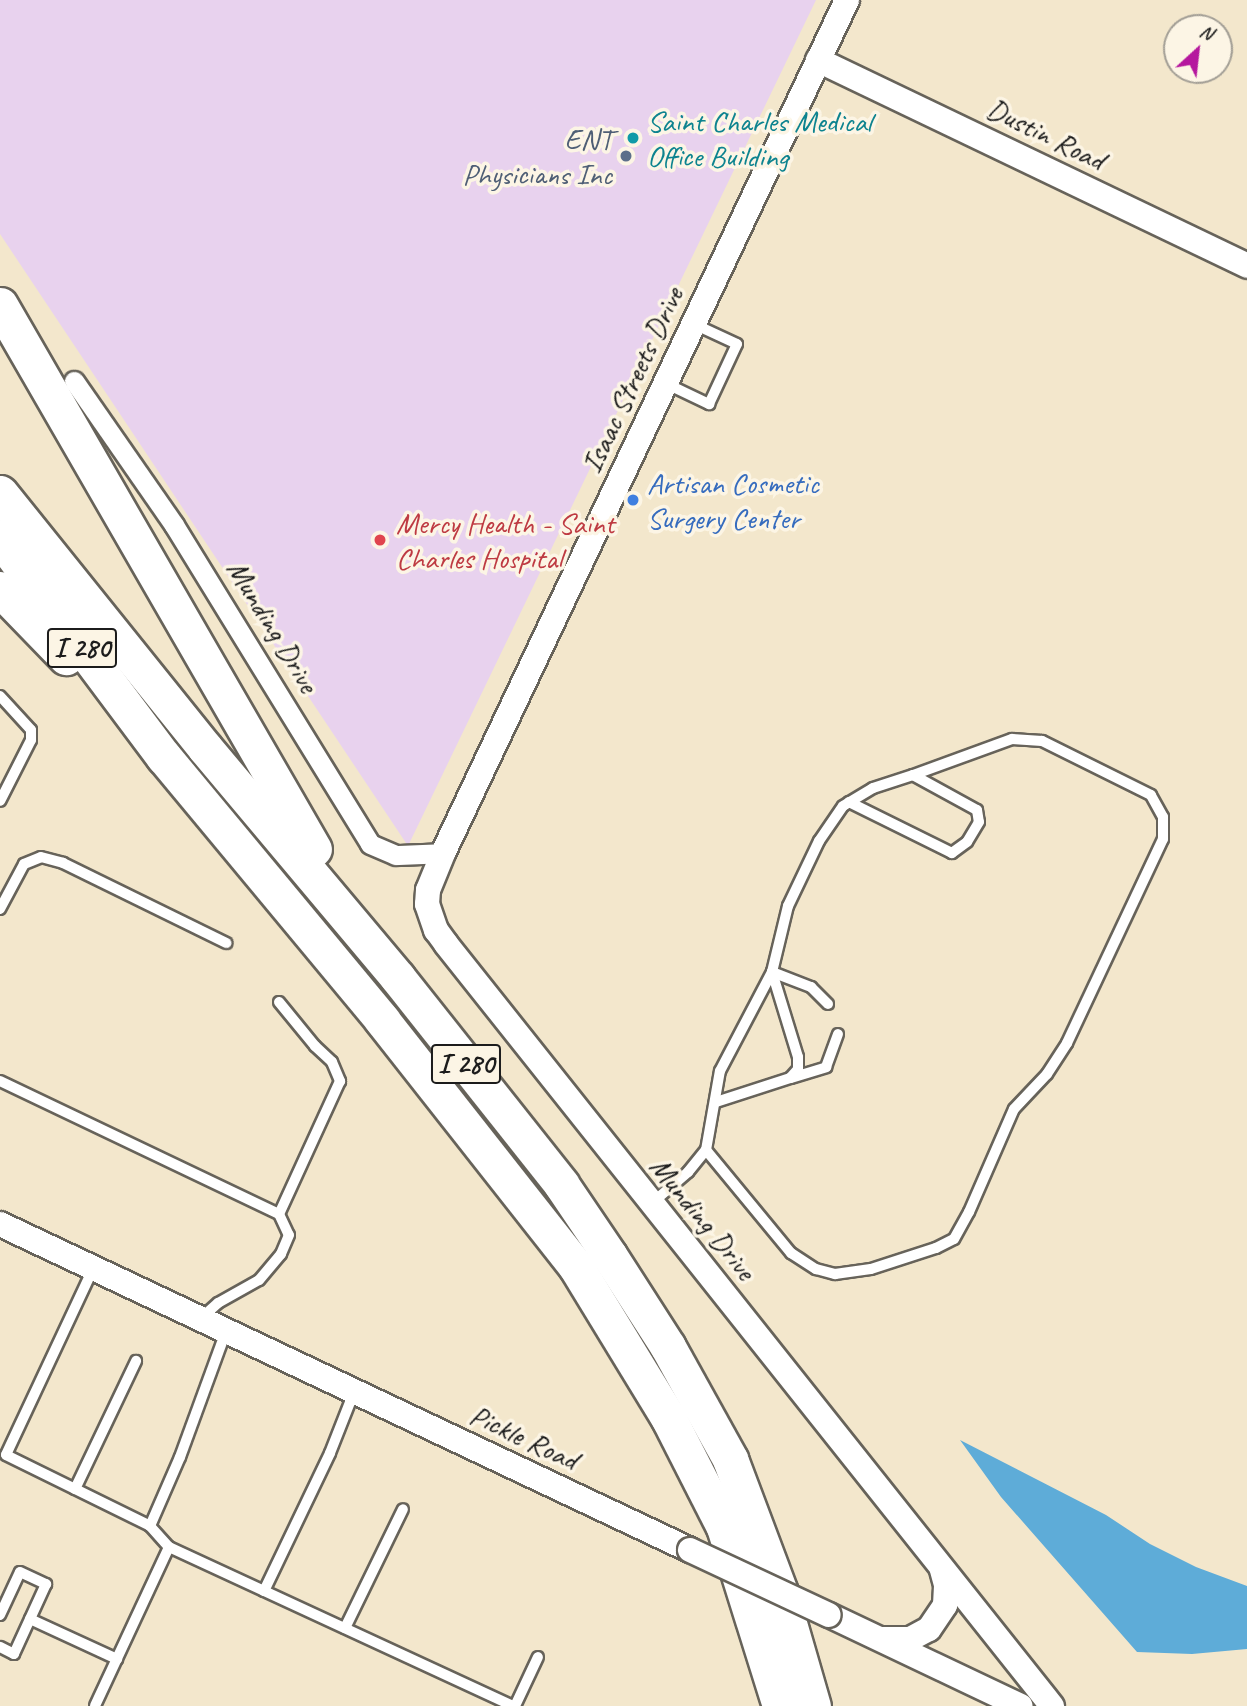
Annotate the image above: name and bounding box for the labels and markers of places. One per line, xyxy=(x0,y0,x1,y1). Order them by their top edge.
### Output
place label: Saint Charles Medical Office Building xyxy=(647,103,872,174)
place label: ENT Physicians Inc xyxy=(463,121,612,192)
marker: Saint Charles Medical Office Building xyxy=(625,130,641,146)
marker: ENT Physicians Inc xyxy=(618,148,634,164)
place label: Artisan Cosmetic Surgery Center xyxy=(647,465,820,536)
marker: Artisan Cosmetic Surgery Center xyxy=(625,492,641,508)
place label: Mercy Health - Saint Charles Hospital xyxy=(396,505,614,576)
marker: Mercy Health - Saint Charles Hospital xyxy=(370,530,390,550)

